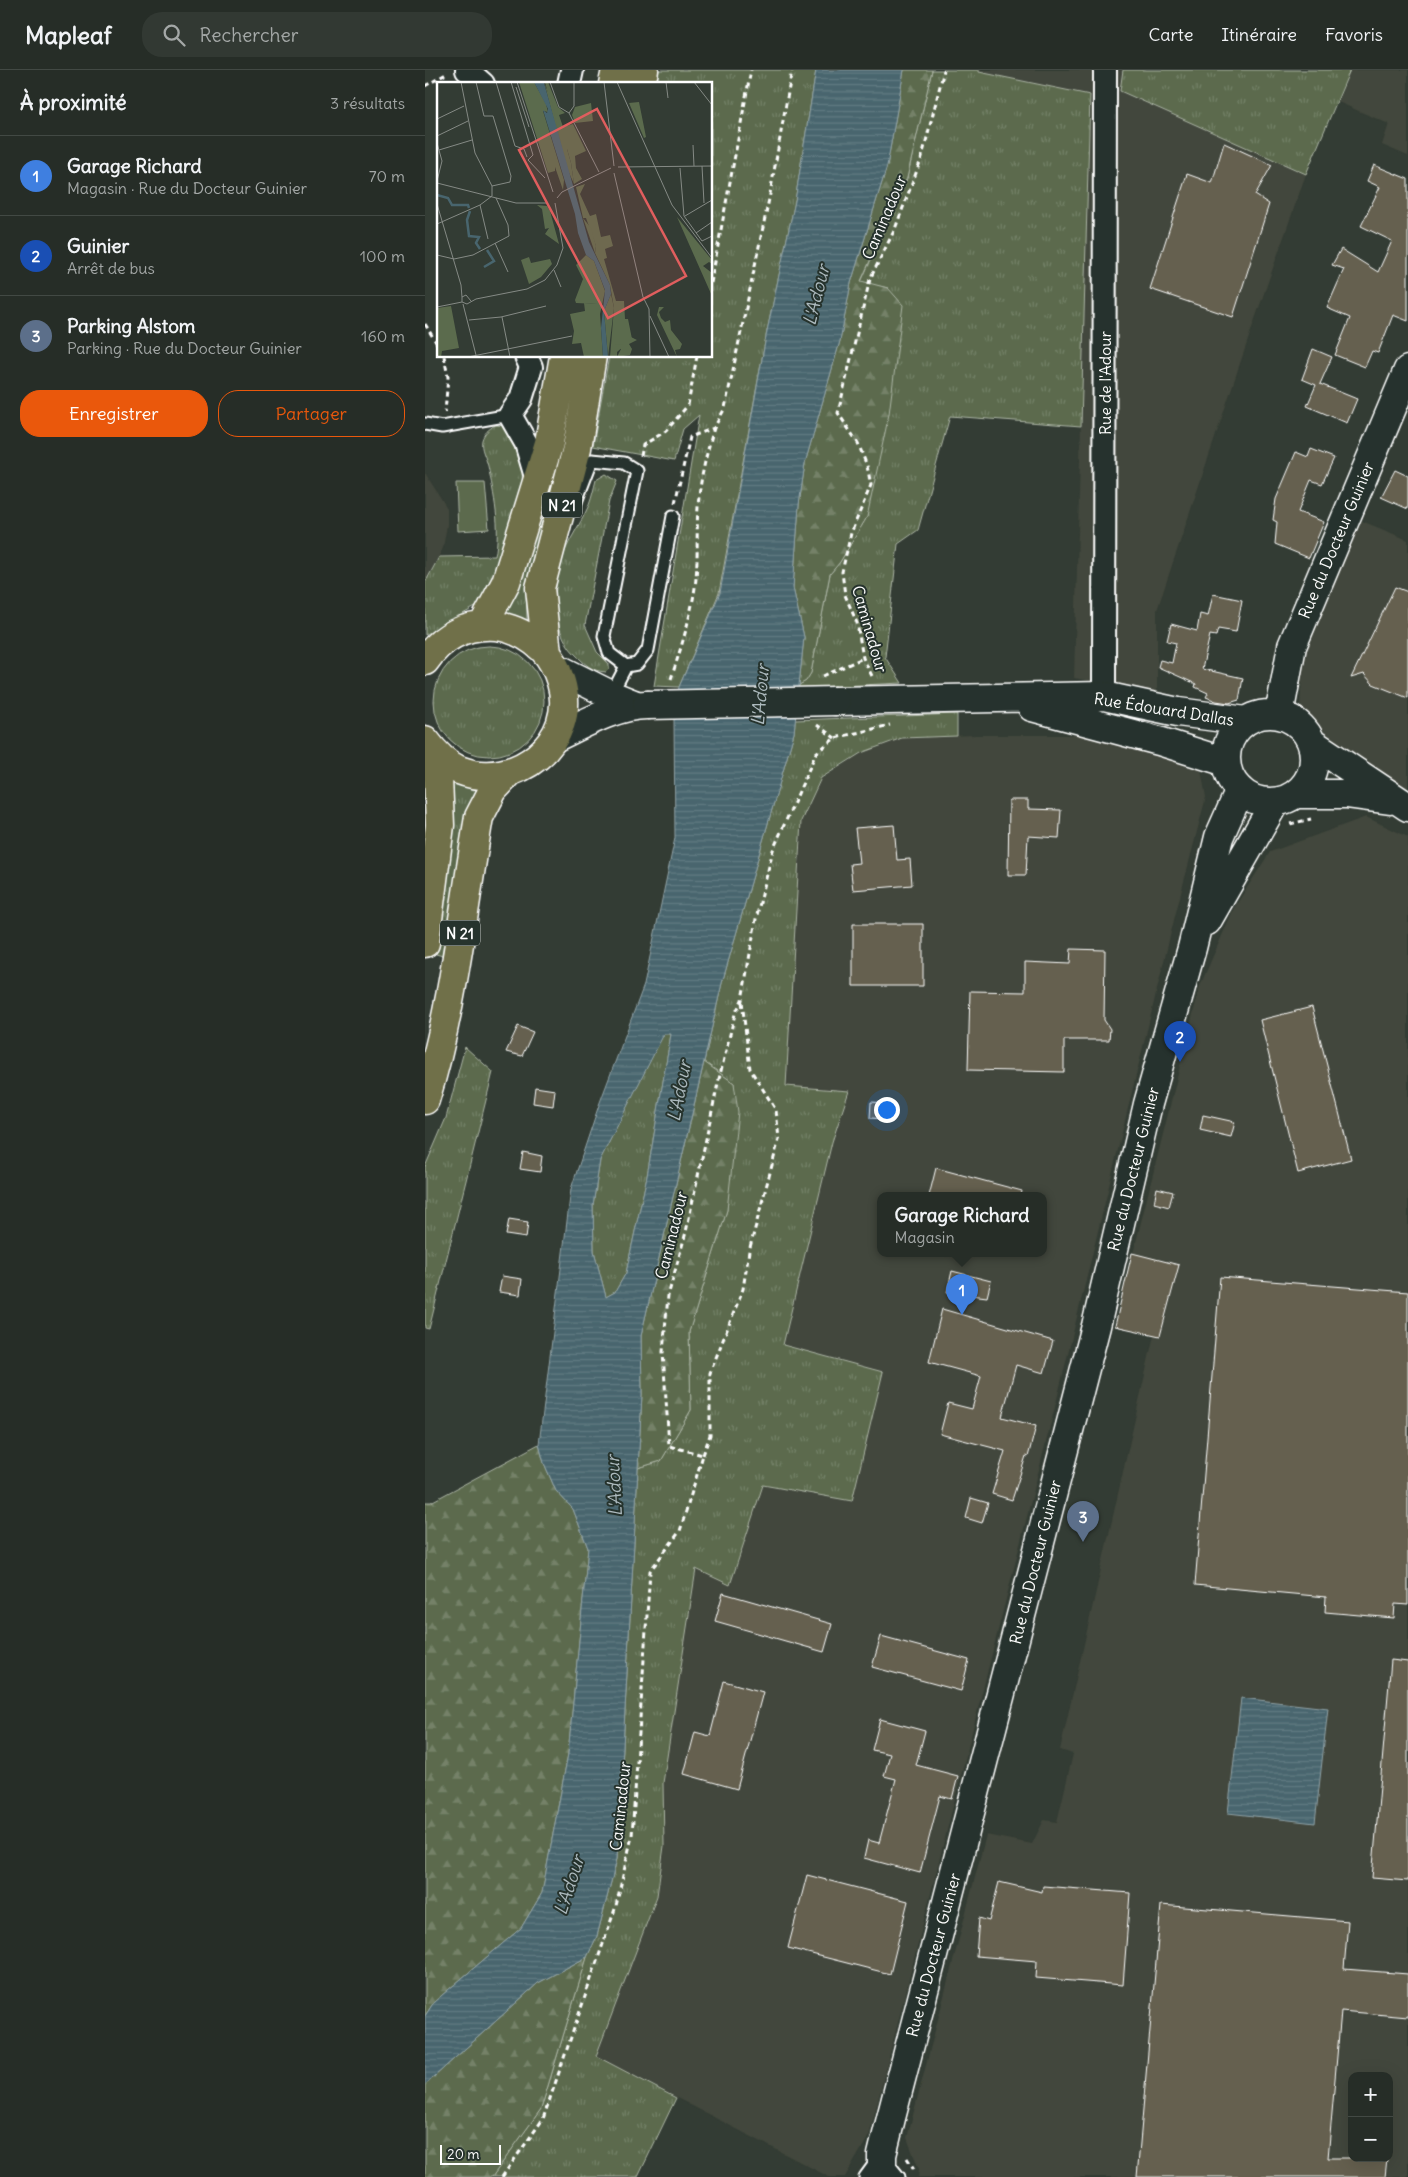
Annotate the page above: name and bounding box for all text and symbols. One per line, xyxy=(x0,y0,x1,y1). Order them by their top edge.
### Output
search box xyxy=(142,12,492,57)
text: Mapleaf xyxy=(25,20,112,50)
icon: search xyxy=(160,21,188,49)
text: Rechercher xyxy=(200,23,299,47)
text: Carte xyxy=(1148,23,1193,46)
text: Itinéraire xyxy=(1221,23,1297,46)
text: Favoris xyxy=(1325,23,1383,46)
inset map xyxy=(437,82,713,358)
text: À proximité xyxy=(20,89,127,116)
text: 3 résultats xyxy=(330,93,405,113)
text: Garage Richard xyxy=(67,154,202,178)
text: 1 xyxy=(33,166,39,186)
text: 70 m xyxy=(369,166,405,186)
street label: Caminadour xyxy=(857,171,911,262)
text: Magasin · Rue du Docteur Guinier xyxy=(67,178,307,198)
text: Guinier xyxy=(67,234,129,258)
text: 2 xyxy=(32,246,40,266)
text: 100 m xyxy=(360,246,405,266)
text: Arrêt de bus xyxy=(67,258,155,278)
water label: L'Adour xyxy=(797,260,835,327)
text: Parking Alstom xyxy=(67,314,195,338)
text: 3 xyxy=(31,326,41,346)
text: 160 m xyxy=(361,326,405,346)
street label: Rue de l'Adour xyxy=(1095,330,1115,435)
text: Parking · Rue du Docteur Guinier xyxy=(67,338,302,358)
button: Enregistrer xyxy=(20,390,208,437)
button: Partager xyxy=(218,390,405,437)
street label: Rue du Docteur Guinier xyxy=(1294,458,1378,622)
road number: N 21 xyxy=(542,492,582,518)
street label: Caminadour xyxy=(848,583,892,675)
water label: L'Adour xyxy=(746,661,774,726)
street label: Rue Édouard Dallas xyxy=(1093,688,1235,730)
road number: N 21 xyxy=(440,920,480,946)
pin: 2 xyxy=(1164,1021,1196,1062)
water label: L'Adour xyxy=(662,1056,697,1123)
street label: Rue du Docteur Guinier xyxy=(1103,1084,1163,1253)
your location xyxy=(874,1097,900,1123)
street label: Caminadour xyxy=(650,1189,692,1281)
popup xyxy=(877,1192,1047,1257)
text: Garage Richard xyxy=(895,1203,1029,1227)
text: Magasin xyxy=(895,1227,955,1247)
pin: 1 xyxy=(946,1274,978,1315)
water label: L'Adour xyxy=(601,1452,627,1517)
street label: Rue du Docteur Guinier xyxy=(1005,1477,1065,1646)
pin: 3 xyxy=(1067,1501,1099,1542)
street label: Caminadour xyxy=(605,1760,635,1852)
water label: L'Adour xyxy=(549,1850,590,1918)
street label: Rue du Docteur Guinier xyxy=(901,1870,965,2039)
map controls xyxy=(1348,2072,1393,2162)
button: + xyxy=(1348,2072,1393,2117)
button: − xyxy=(1348,2117,1393,2162)
scale bar xyxy=(440,2142,501,2165)
text: 20 m xyxy=(447,2145,480,2163)

